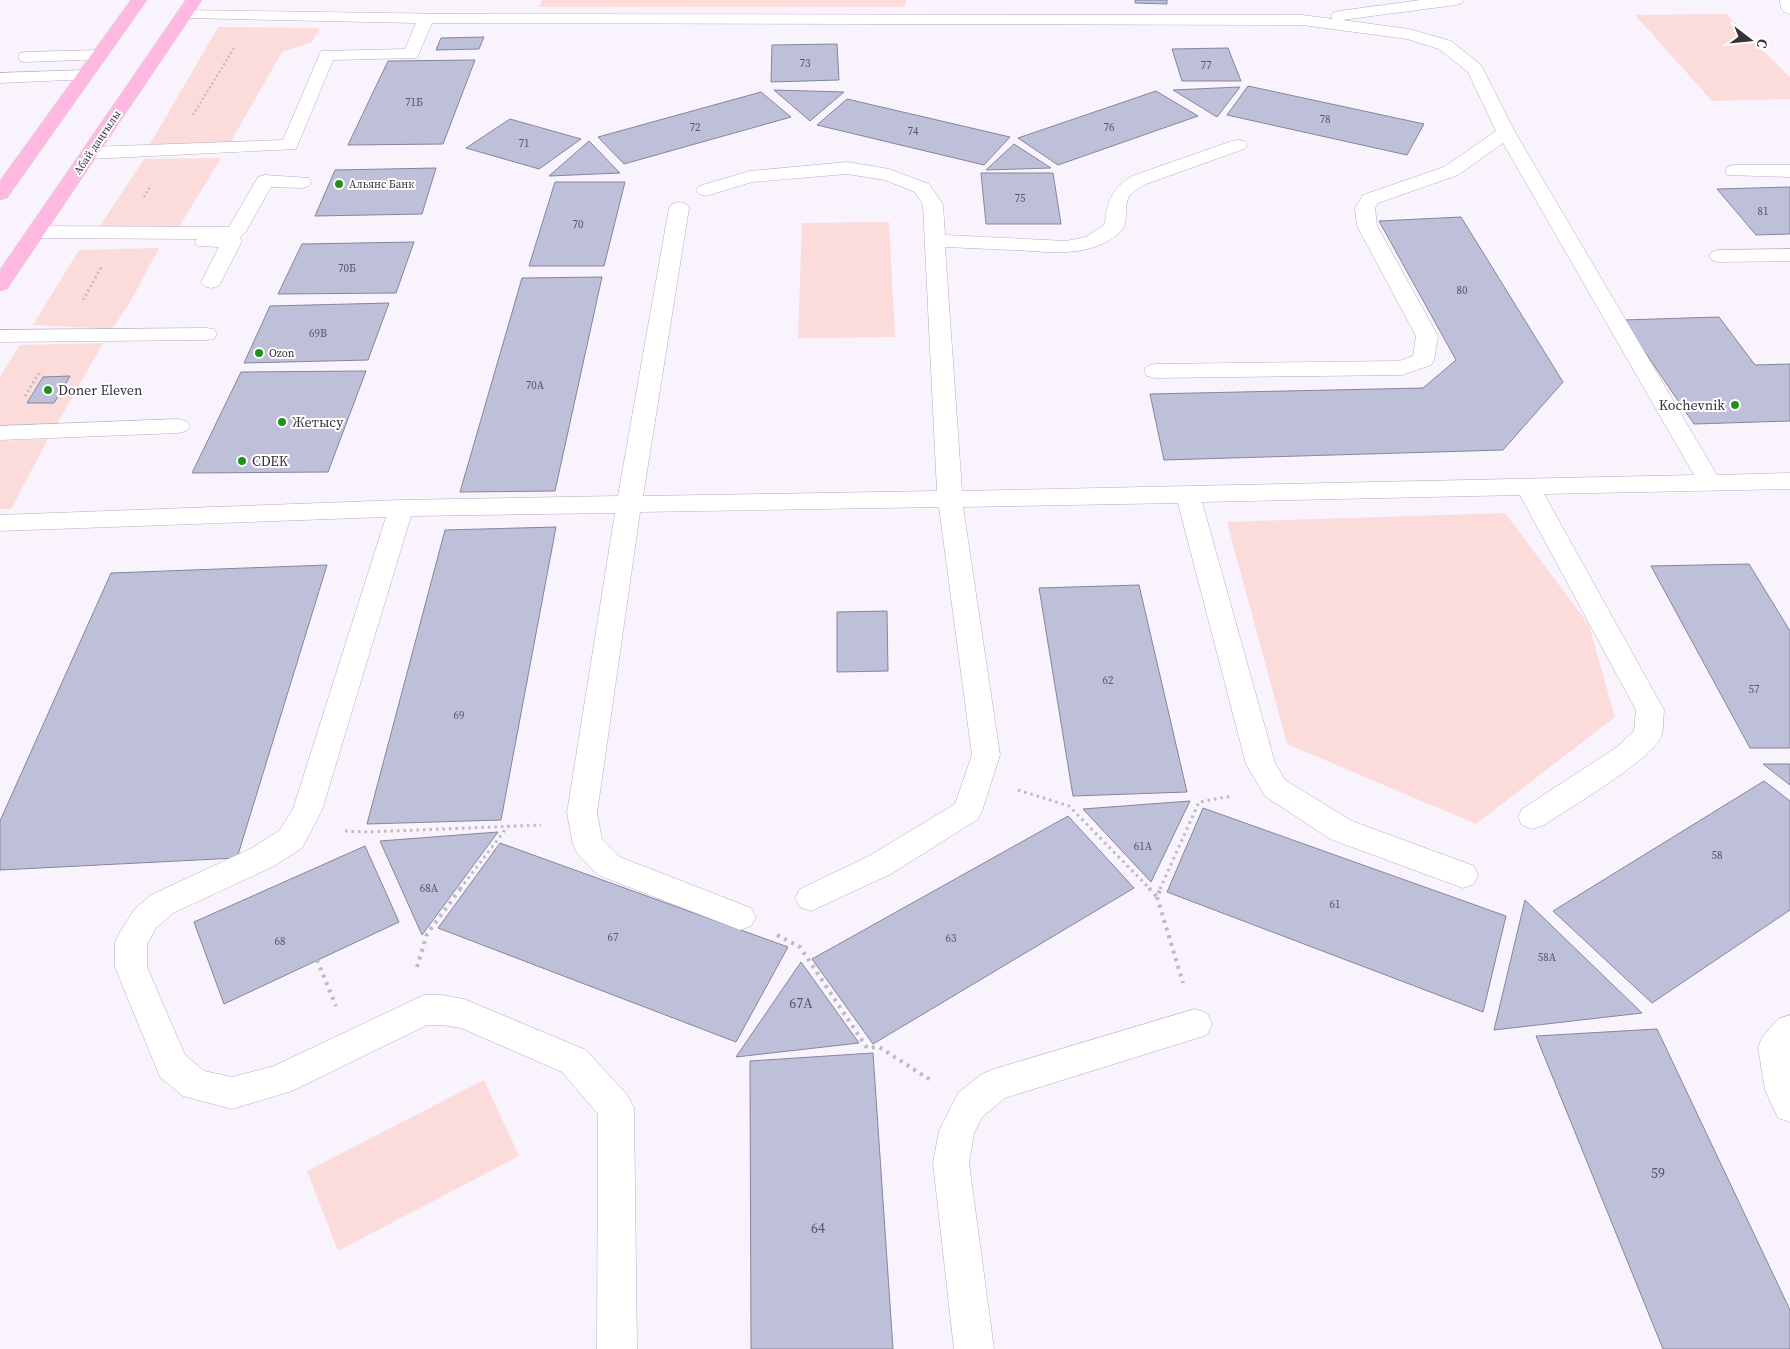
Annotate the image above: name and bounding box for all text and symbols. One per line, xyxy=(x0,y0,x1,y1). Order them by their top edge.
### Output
north arrow xyxy=(1725,15,1775,65)
text: С xyxy=(1752,37,1773,51)
house number: 73 xyxy=(800,56,811,71)
house number: 77 xyxy=(1201,58,1212,73)
house number: 71Б xyxy=(405,95,423,110)
street label: Абай даңғылы xyxy=(70,107,125,177)
house number: 78 xyxy=(1320,112,1331,127)
house number: 72 xyxy=(690,120,701,135)
house number: 76 xyxy=(1104,120,1115,135)
house number: 74 xyxy=(908,124,919,139)
house number: 71 xyxy=(519,136,530,151)
place label: Альянс Банк xyxy=(349,177,414,192)
marker: Альянс Банк xyxy=(333,178,345,190)
house number: 75 xyxy=(1015,191,1026,206)
house number: 81 xyxy=(1758,204,1769,219)
house number: 70 xyxy=(573,217,584,232)
house number: 70Б xyxy=(338,261,356,276)
house number: 80 xyxy=(1457,283,1468,298)
house number: 69В xyxy=(309,326,327,341)
place label: Ozon xyxy=(269,346,295,361)
marker: Ozon xyxy=(253,347,265,359)
house number: 70А xyxy=(526,378,545,393)
place label: Doner Eleven xyxy=(58,380,143,400)
marker: Doner Eleven xyxy=(42,384,54,396)
place label: Kochevnik xyxy=(1659,395,1725,415)
marker: Kochevnik xyxy=(1729,399,1741,411)
place label: Жетысу xyxy=(292,412,344,432)
marker: Жетысу xyxy=(276,416,288,428)
place label: CDEK xyxy=(252,451,289,471)
marker: CDEK xyxy=(236,455,248,467)
house number: 62 xyxy=(1103,673,1114,688)
house number: 57 xyxy=(1749,682,1760,697)
house number: 69 xyxy=(454,708,465,723)
house number: 61А xyxy=(1134,839,1153,854)
house number: 58 xyxy=(1712,848,1723,863)
house number: 68А xyxy=(420,881,439,896)
house number: 61 xyxy=(1330,897,1341,912)
house number: 67 xyxy=(608,930,619,945)
house number: 63 xyxy=(946,931,957,946)
house number: 68 xyxy=(275,934,286,949)
house number: 58А xyxy=(1538,950,1557,965)
house number: 67А xyxy=(789,993,813,1013)
house number: 59 xyxy=(1651,1163,1665,1183)
house number: 64 xyxy=(811,1218,825,1238)

